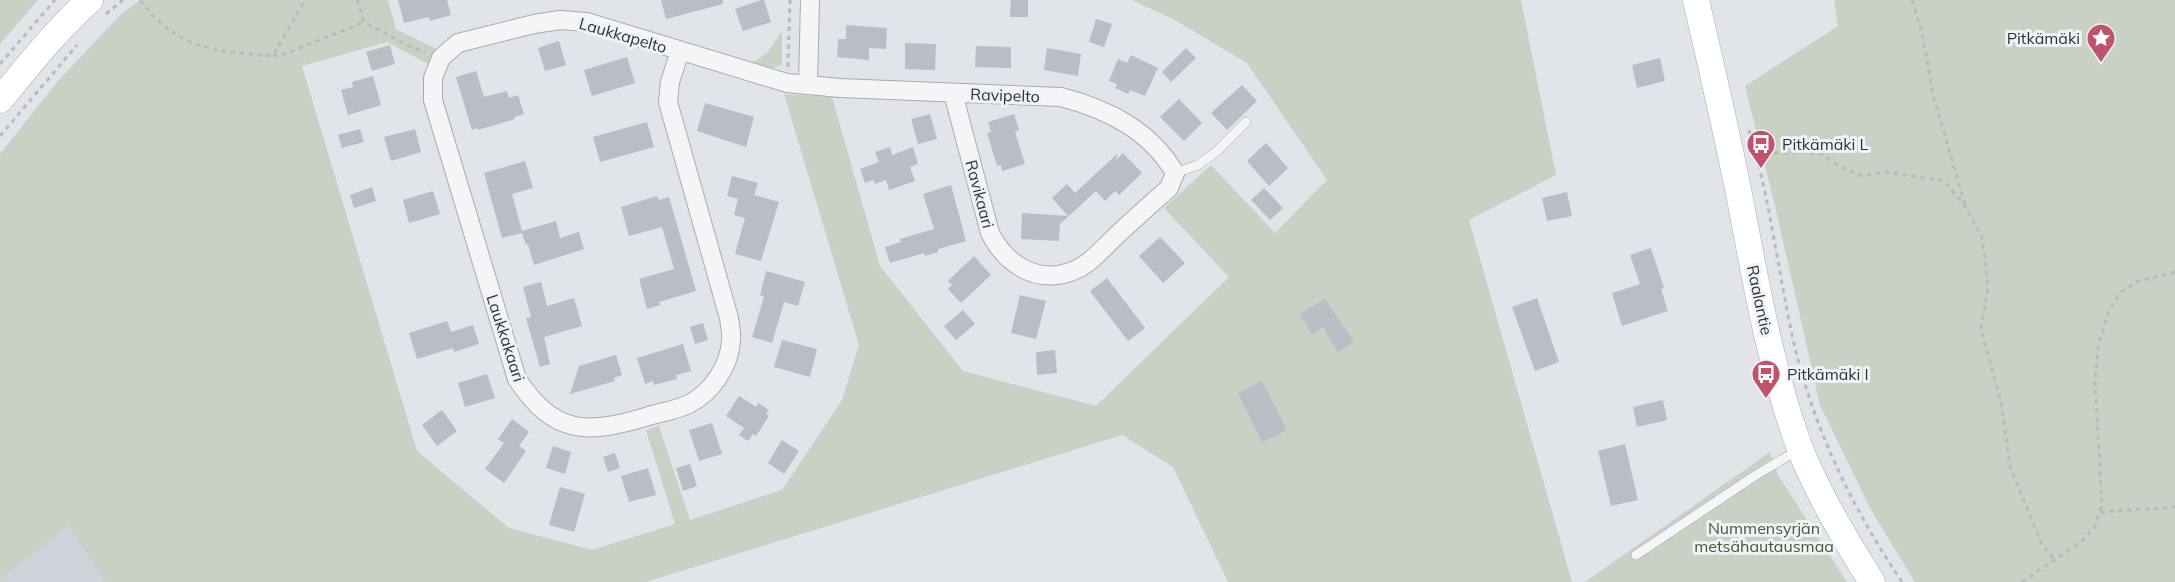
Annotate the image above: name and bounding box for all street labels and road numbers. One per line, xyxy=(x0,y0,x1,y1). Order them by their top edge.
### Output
street label: Laukkapelto xyxy=(577,13,669,57)
street label: Ravipelto xyxy=(970,84,1040,106)
street label: Ravikaari xyxy=(961,158,999,230)
street label: Raalantie xyxy=(1743,263,1777,337)
street label: Laukkakaari xyxy=(483,292,529,384)

